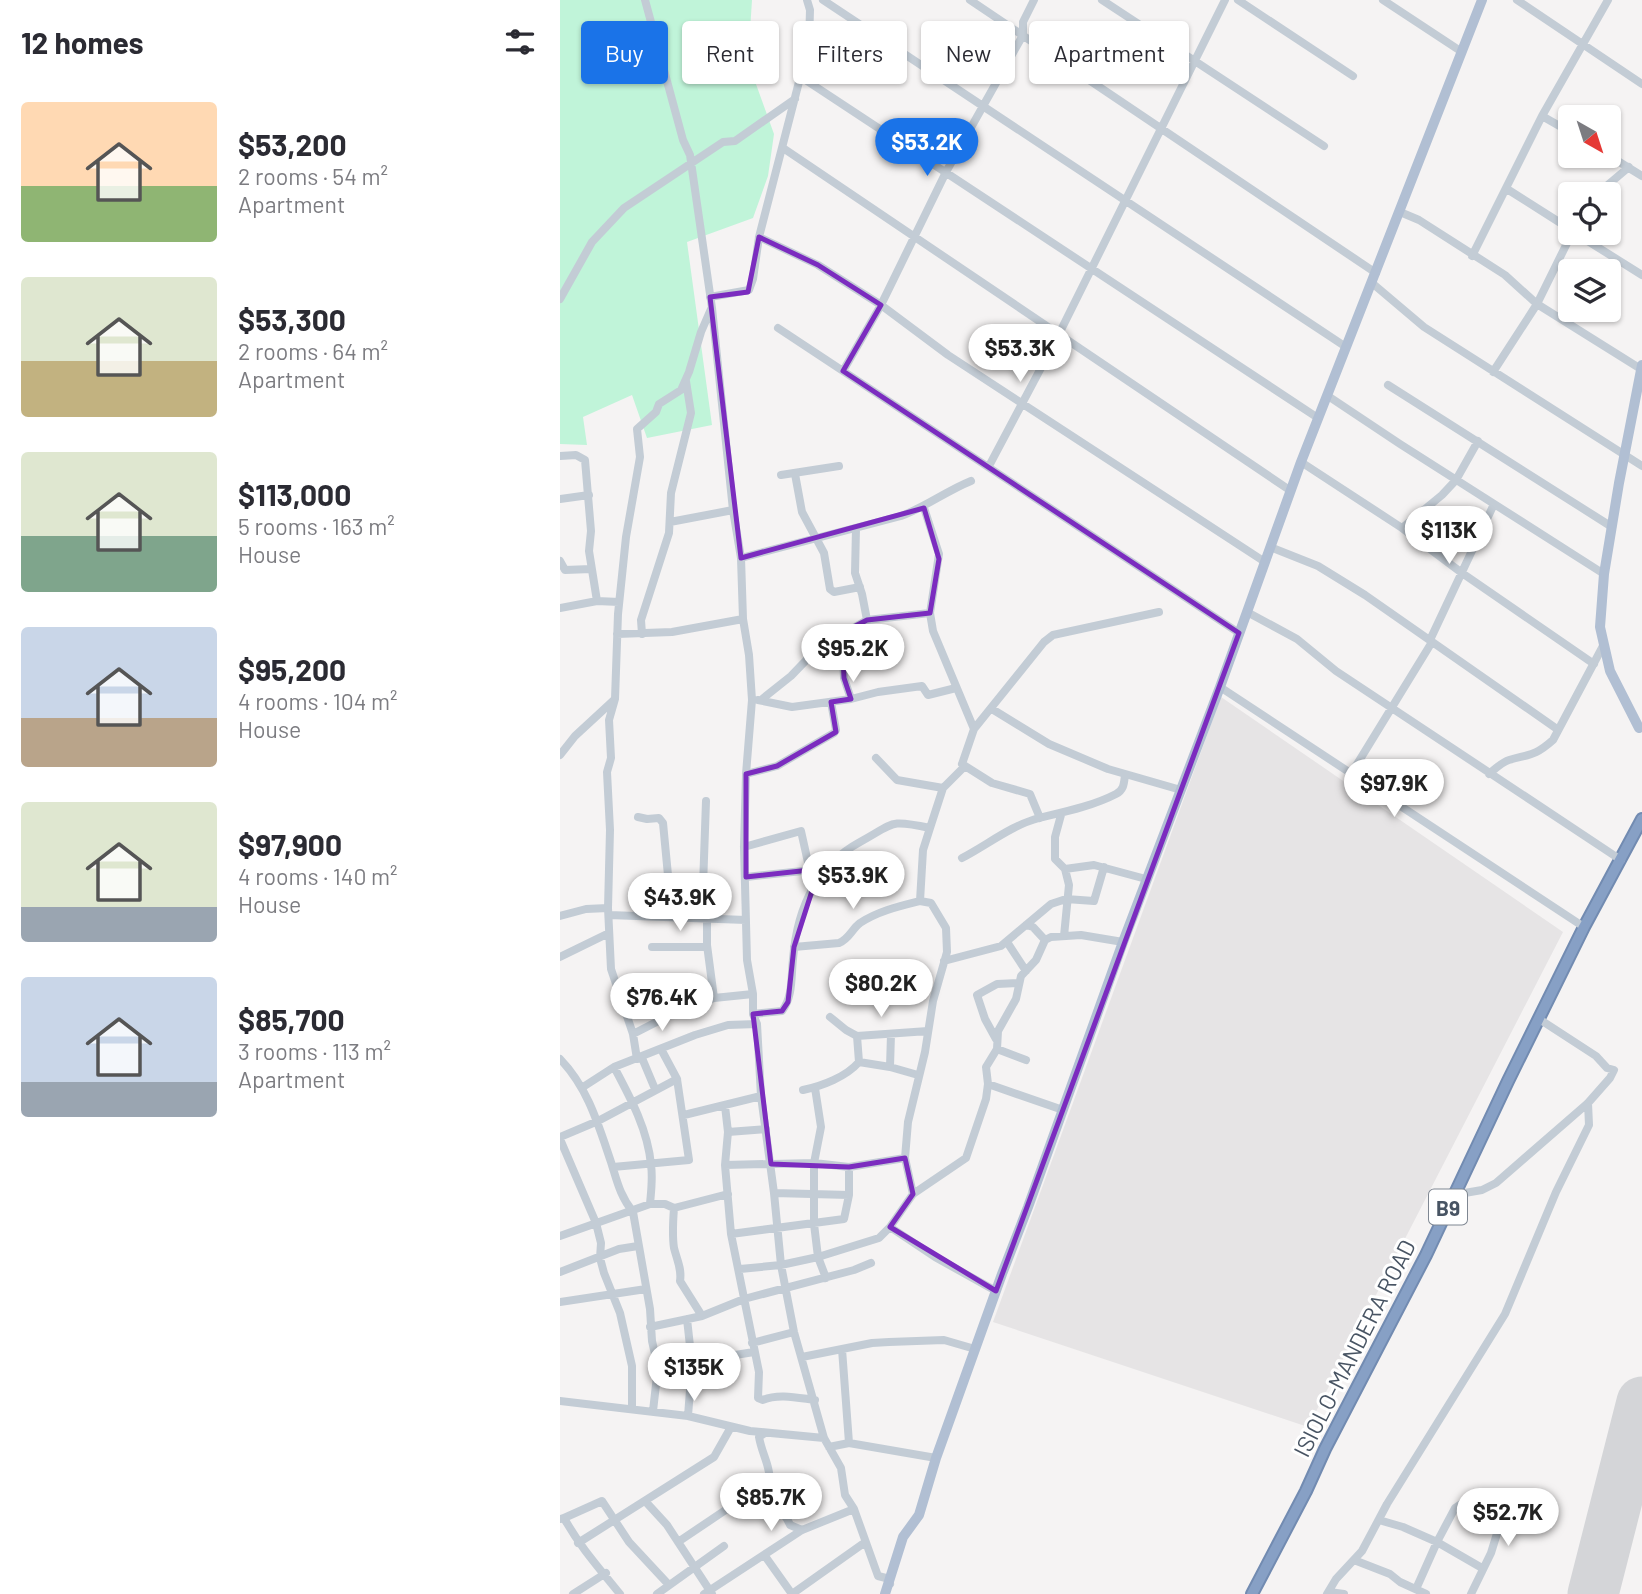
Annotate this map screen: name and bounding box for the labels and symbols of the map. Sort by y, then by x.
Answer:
north arrow [1558,105,1620,168]
pin: $53.2K [870,118,984,178]
pin: $53.3K [963,324,1077,384]
pin: $113K [1400,506,1498,566]
pin: $95.2K [796,624,910,684]
pin: $97.9K [1337,760,1451,819]
pin: $53.9K [796,852,910,911]
pin: $43.9K [623,874,737,933]
pin: $80.2K [824,960,938,1019]
pin: $76.4K [605,974,719,1033]
road number: B9 [1429,1190,1467,1224]
street label: ISIOLO-MANDERA ROAD [1287,1235,1421,1461]
pin: $135K [645,1344,743,1403]
pin: $85.7K [714,1474,828,1533]
pin: $52.7K [1451,1488,1565,1548]

